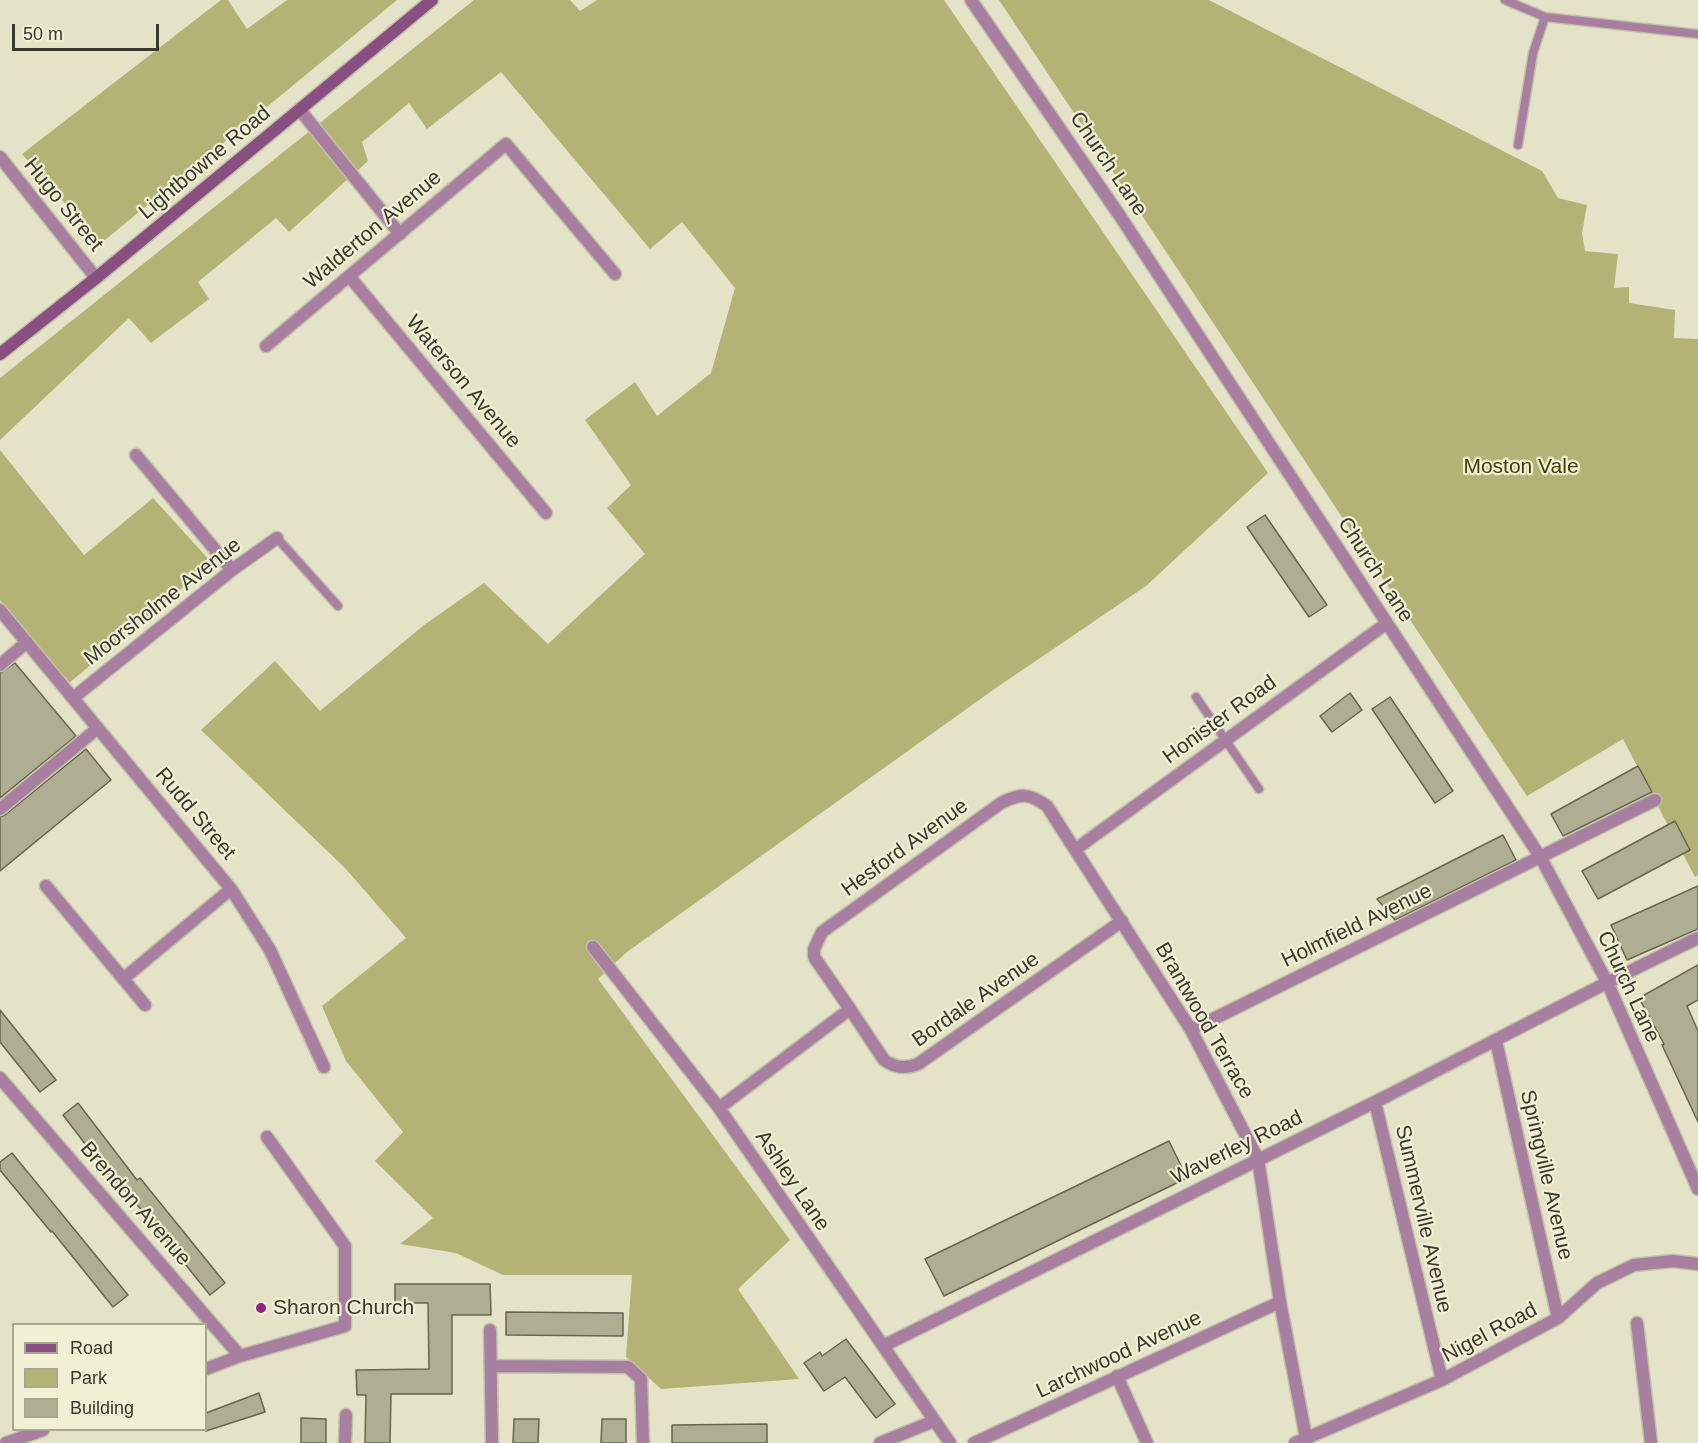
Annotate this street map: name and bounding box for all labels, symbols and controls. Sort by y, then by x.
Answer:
scale bar [15,12,162,50]
text: 50 m [23,24,63,44]
street label: Lightbowne Road [134,101,276,225]
street label: Church Lane [1064,107,1152,221]
street label: Hugo Street [18,154,108,256]
street label: Walderton Avenue [299,165,447,295]
street label: Waterson Avenue [400,310,526,454]
park label: Moston Vale [1463,454,1579,480]
street label: Church Lane [1332,513,1418,627]
street label: Moorsholme Avenue [80,533,246,671]
street label: Honister Road [1158,670,1282,770]
street label: Rudd Street [149,763,241,865]
street label: Hesford Avenue [837,794,973,902]
street label: Holmfield Avenue [1278,879,1436,973]
street label: Church Lane [1591,927,1665,1047]
street label: Brantwood Terrace [1149,938,1259,1104]
street label: Bordale Avenue [908,947,1044,1053]
street label: Springville Avenue [1514,1088,1578,1262]
street label: Waverley Road [1167,1105,1307,1191]
street label: Summerville Avenue [1389,1123,1457,1315]
street label: Ashley Lane [749,1126,835,1236]
street label: Brendon Avenue [74,1137,196,1271]
place label: Sharon Church [273,1295,414,1321]
street label: Nigel Road [1438,1297,1542,1369]
marker: Sharon Church [254,1301,268,1315]
street label: Larchwood Avenue [1032,1306,1206,1404]
legend [12,1323,207,1431]
text: Road [70,1338,113,1358]
text: Park [70,1368,107,1388]
text: Building [70,1398,134,1418]

